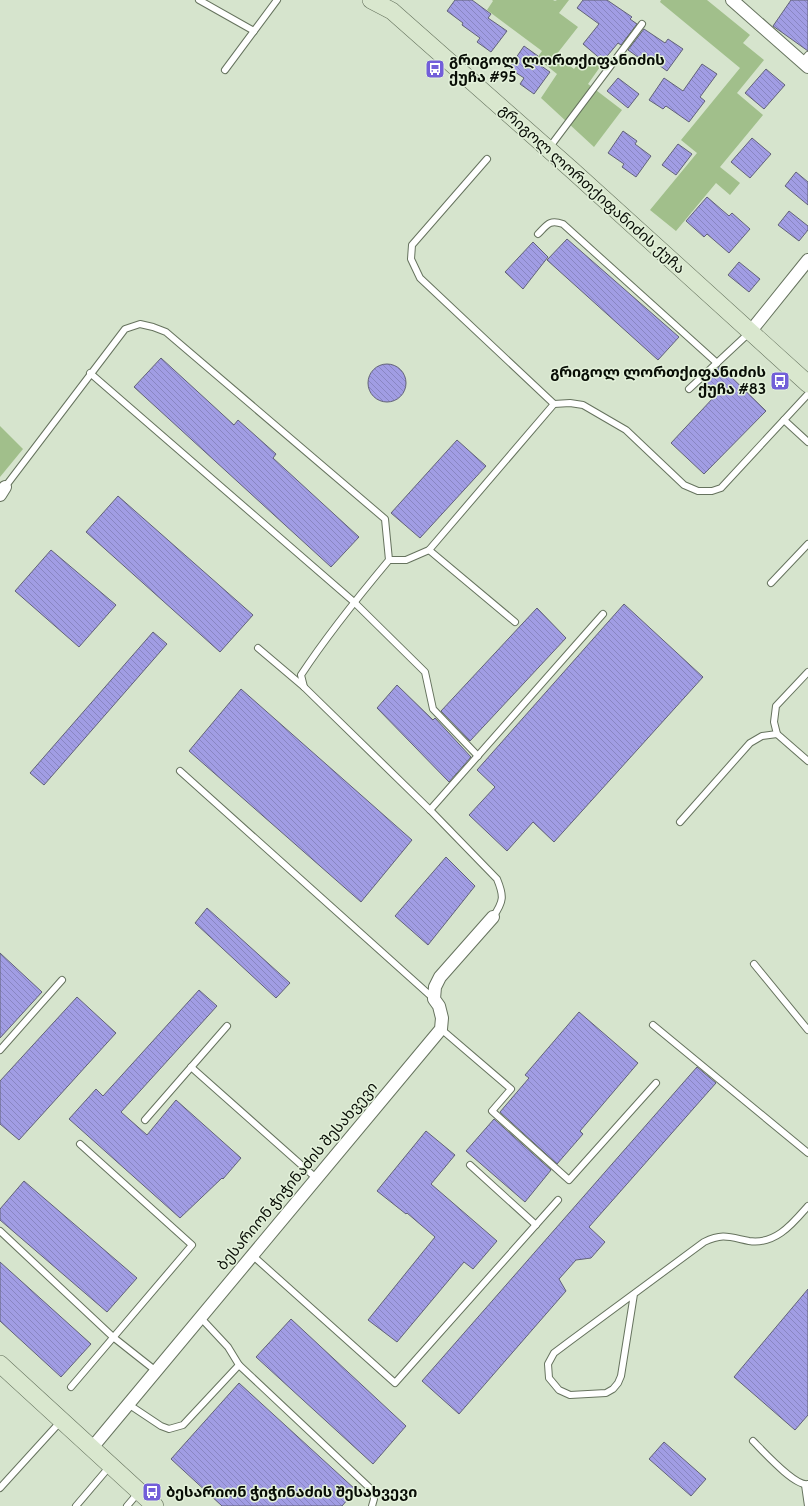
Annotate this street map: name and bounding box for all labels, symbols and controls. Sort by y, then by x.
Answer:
place label: გრიგოლ ლორთქიფანიძის ქუჩა #95 [449,51,665,86]
bus stop icon: გრიგოლ ლორთქიფანიძის ქუჩა #95 [424,58,446,80]
street label: გრიგოლ ლორთქიფანიძის ქუჩა [495,101,689,277]
place label: გრიგოლ ლორთქიფანიძის ქუჩა #83 [550,363,766,398]
bus stop icon: გრიგოლ ლორთქიფანიძის ქუჩა #83 [769,370,791,392]
street label: ბესარიონ ჭიჭინაძის შესახვევი [213,1078,381,1274]
bus stop icon: ბესარიონ ჭიჭინაძის შესახვევი [141,1481,163,1503]
place label: ბესარიონ ჭიჭინაძის შესახვევი [166,1483,417,1501]

